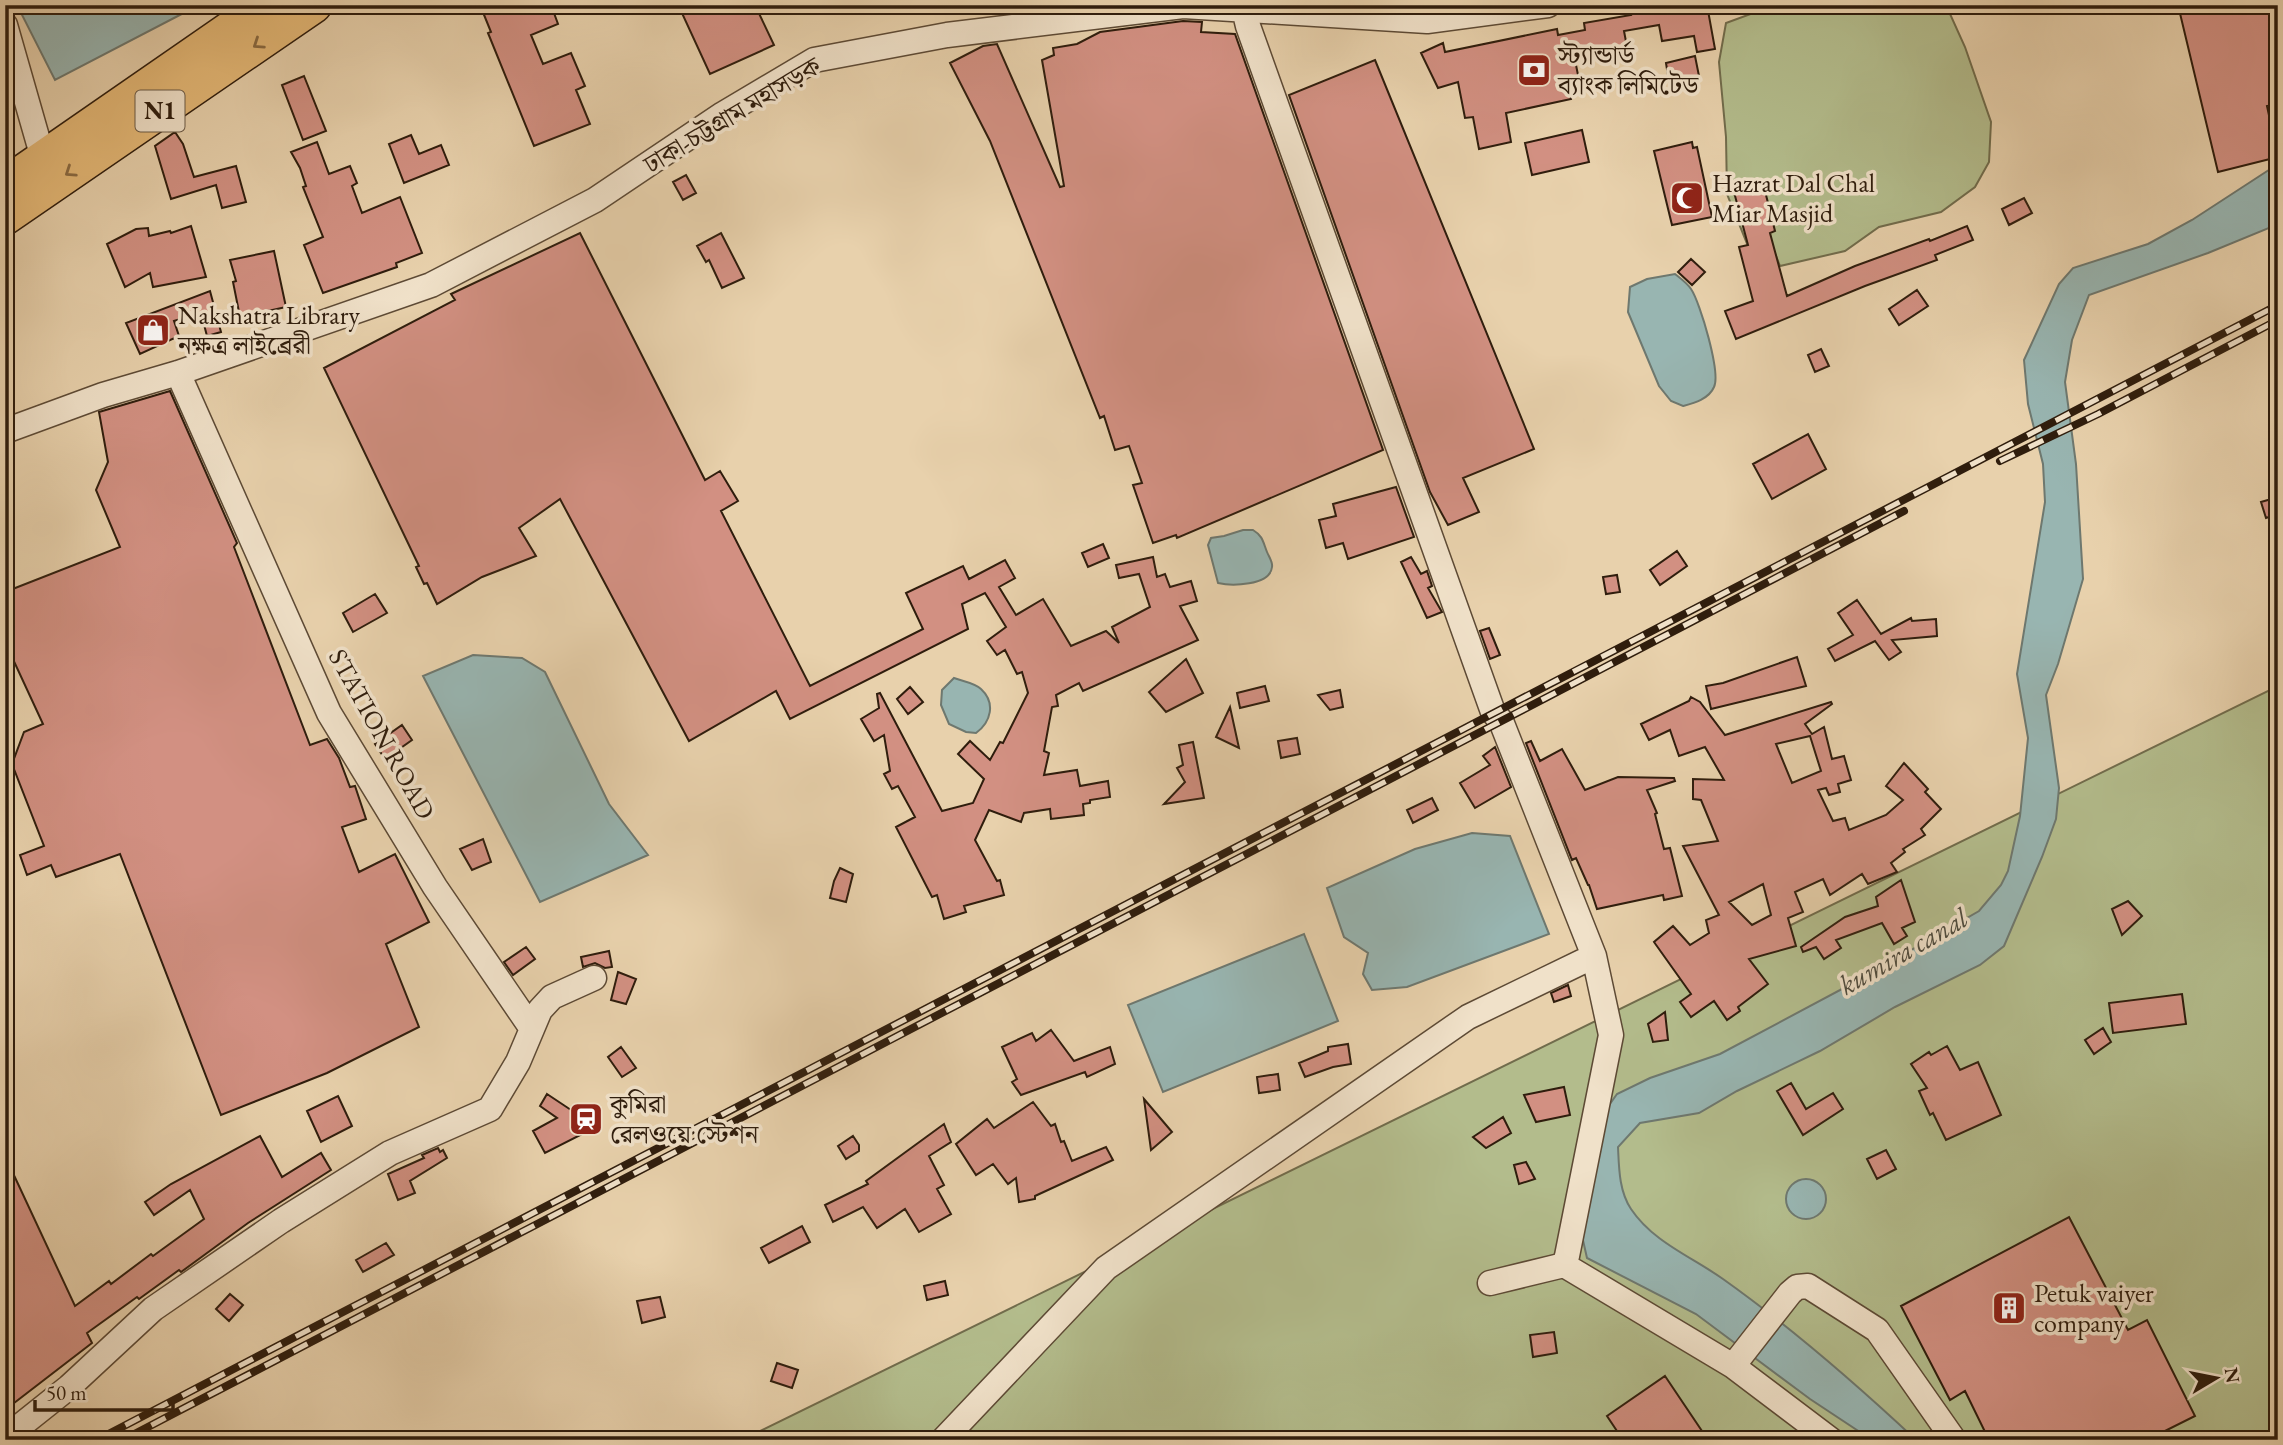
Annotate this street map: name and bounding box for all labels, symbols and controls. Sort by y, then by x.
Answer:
one-way arrow [253,36,266,48]
place label: স্ট্যান্ডার্ড ব্যাংক লিমিটেড [1557,38,1699,102]
street label: ঢাকা-চট্টগ্রাম মহাসড়ক [636,48,828,182]
bank icon: স্ট্যান্ডার্ড ব্যাংক লিমিটেড [1515,51,1553,89]
road number: N1 [136,90,184,132]
one-way arrow [65,164,78,176]
place label: Hazrat Dal Chal Miar Masjid [1712,166,1875,230]
mosque icon: Hazrat Dal Chal Miar Masjid [1668,179,1706,217]
place label: Nakshatra Library নক্ষত্র লাইব্রেরী [177,298,360,362]
shop icon: Nakshatra Library নক্ষত্র লাইব্রেরী [134,311,172,349]
street label: STATION ROAD [321,643,443,825]
water label: kumira canal [1832,899,1975,1002]
place label: কুমিরা রেলওয়ে স্টেশন [609,1087,760,1151]
station icon: কুমিরা রেলওয়ে স্টেশন [567,1100,605,1138]
place label: Petuk vaiyer company [2034,1276,2154,1340]
building icon: Petuk vaiyer company [1990,1289,2028,1327]
north arrow [2182,1344,2252,1414]
text: N [2219,1365,2246,1385]
scale bar [35,1368,173,1412]
text: 50 m [46,1379,87,1406]

